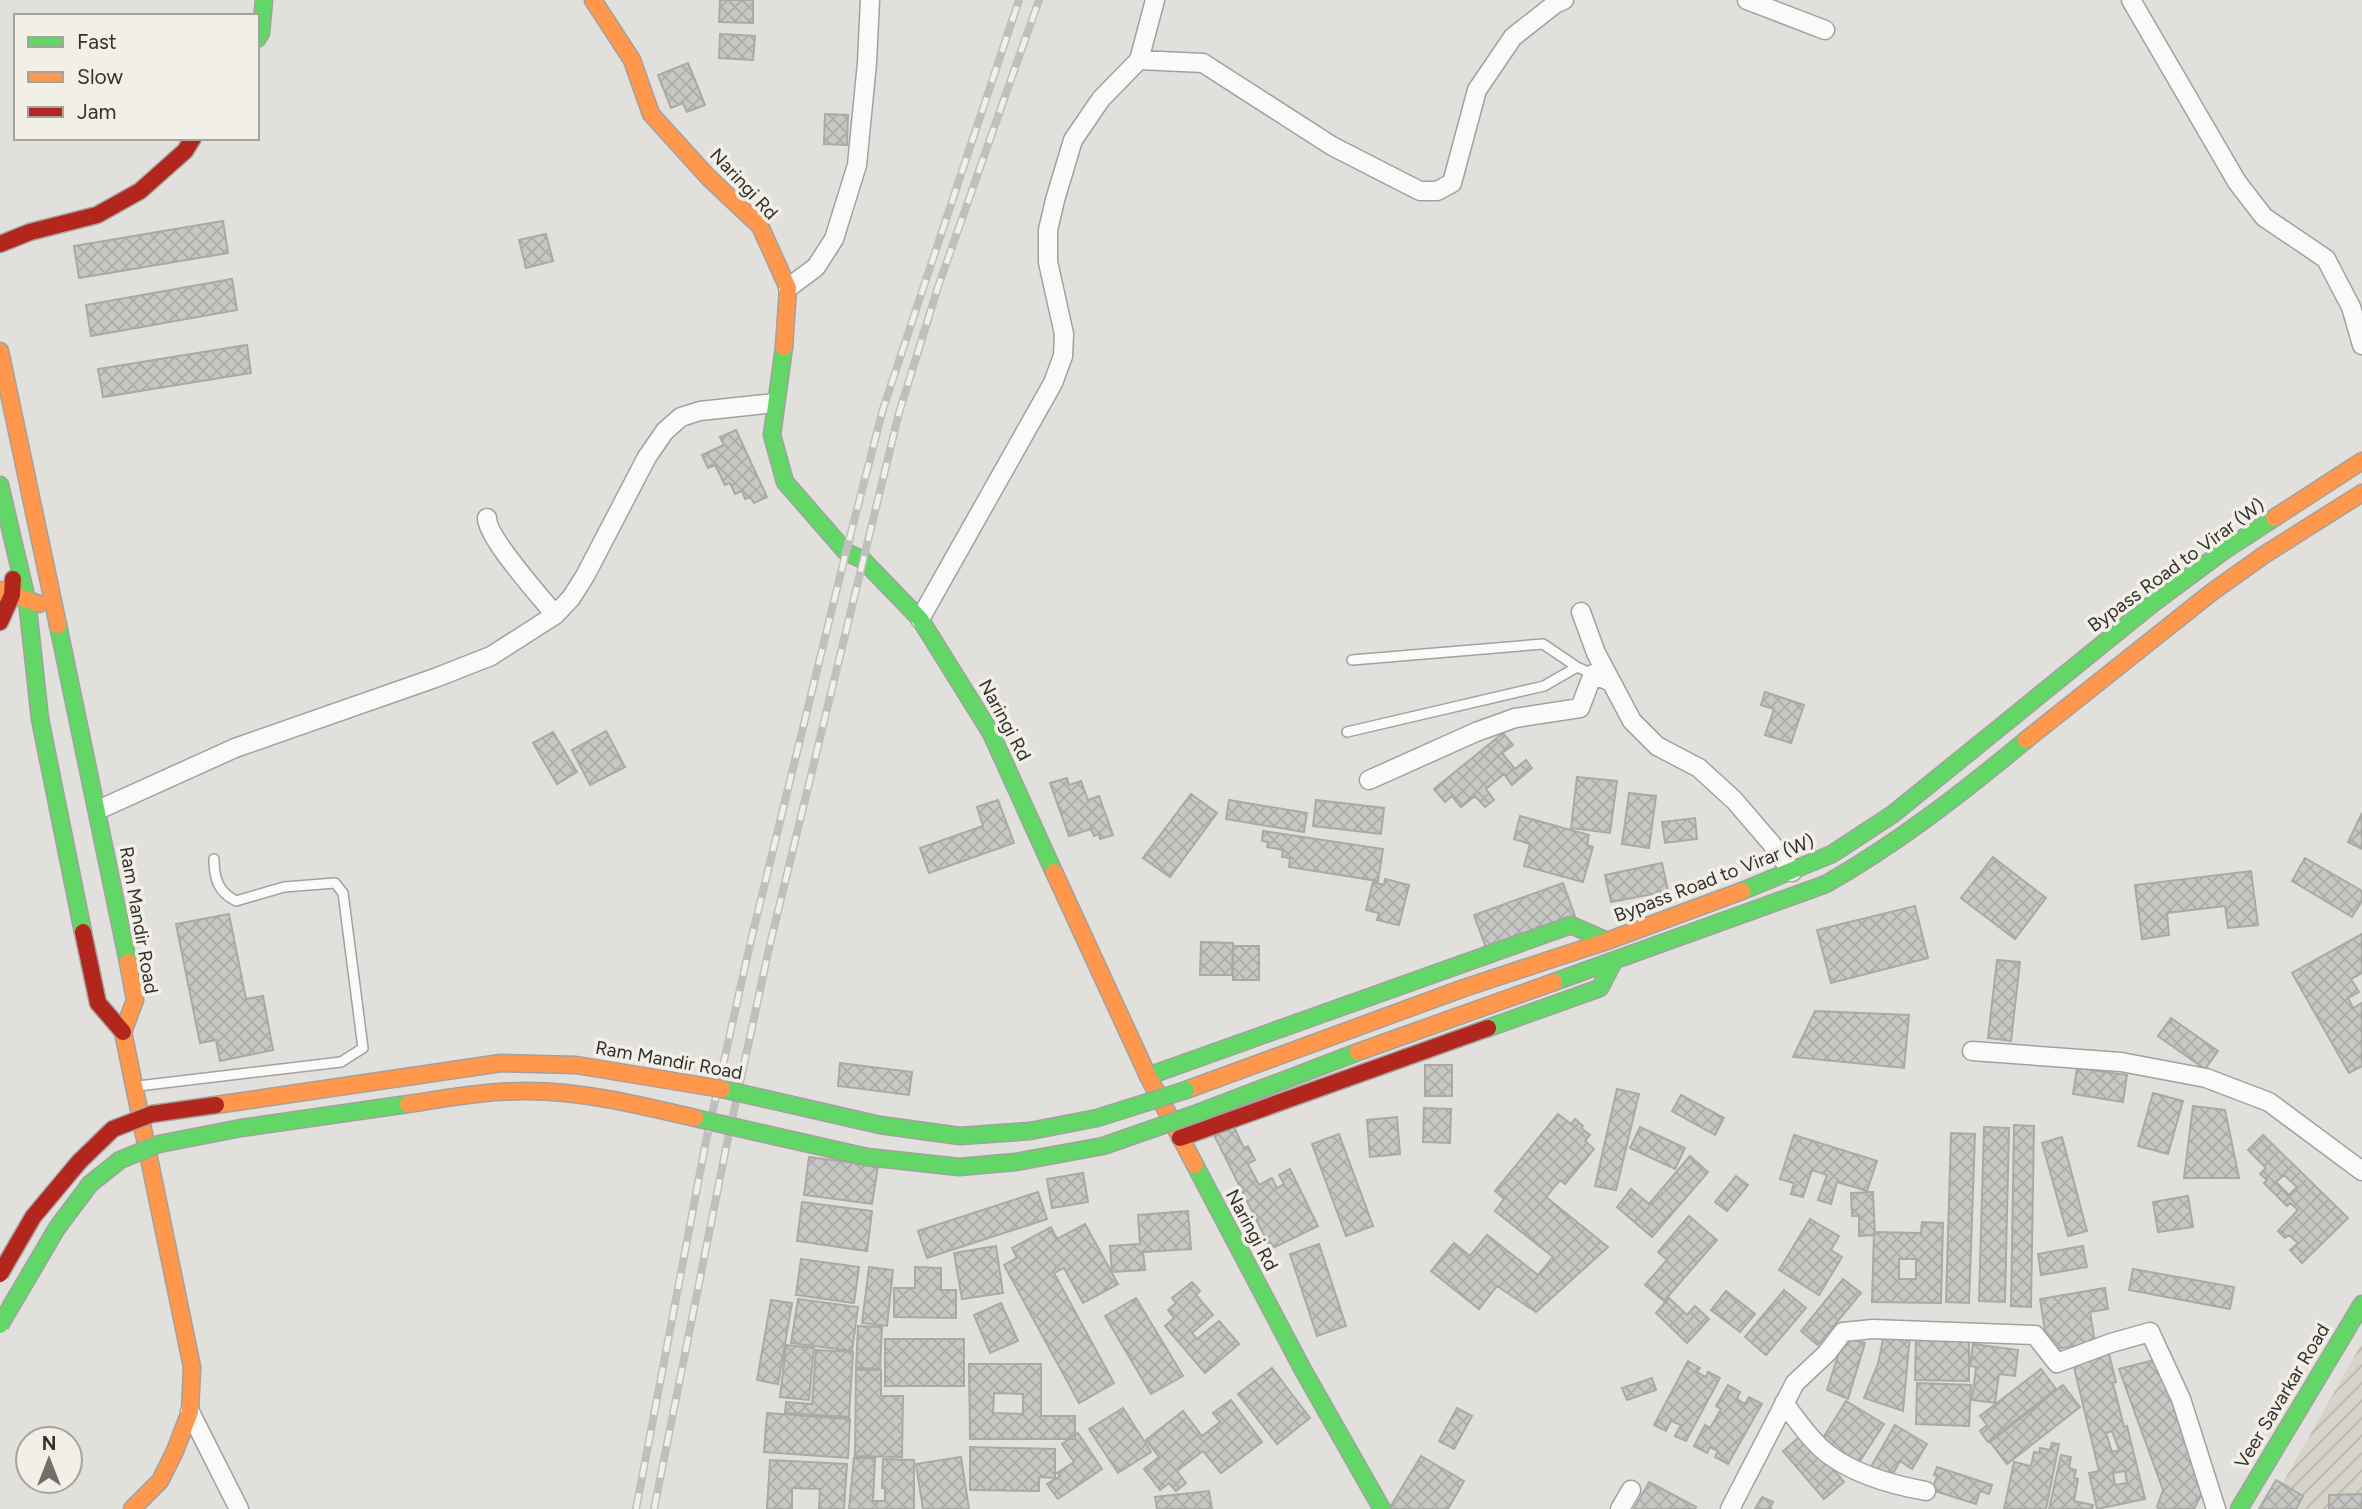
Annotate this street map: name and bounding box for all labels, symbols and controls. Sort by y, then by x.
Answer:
legend [14,14,259,140]
text: Fast [77,29,117,54]
text: Slow [77,64,123,89]
text: Jam [77,99,116,124]
street label: Naringi Rd [705,144,783,224]
street label: Bypass Road to Virar (W) [2083,493,2269,637]
street label: Naringi Rd [974,675,1036,765]
street label: Bypass Road to Virar (W) [1611,829,1817,927]
street label: Ram Mandir Road [115,845,163,995]
street label: Ram Mandir Road [594,1036,744,1084]
street label: Naringi Rd [1221,1185,1283,1275]
street label: Veer Savarkar Road [2230,1319,2334,1473]
north arrow [14,1425,84,1495]
text: N [42,1432,56,1455]

